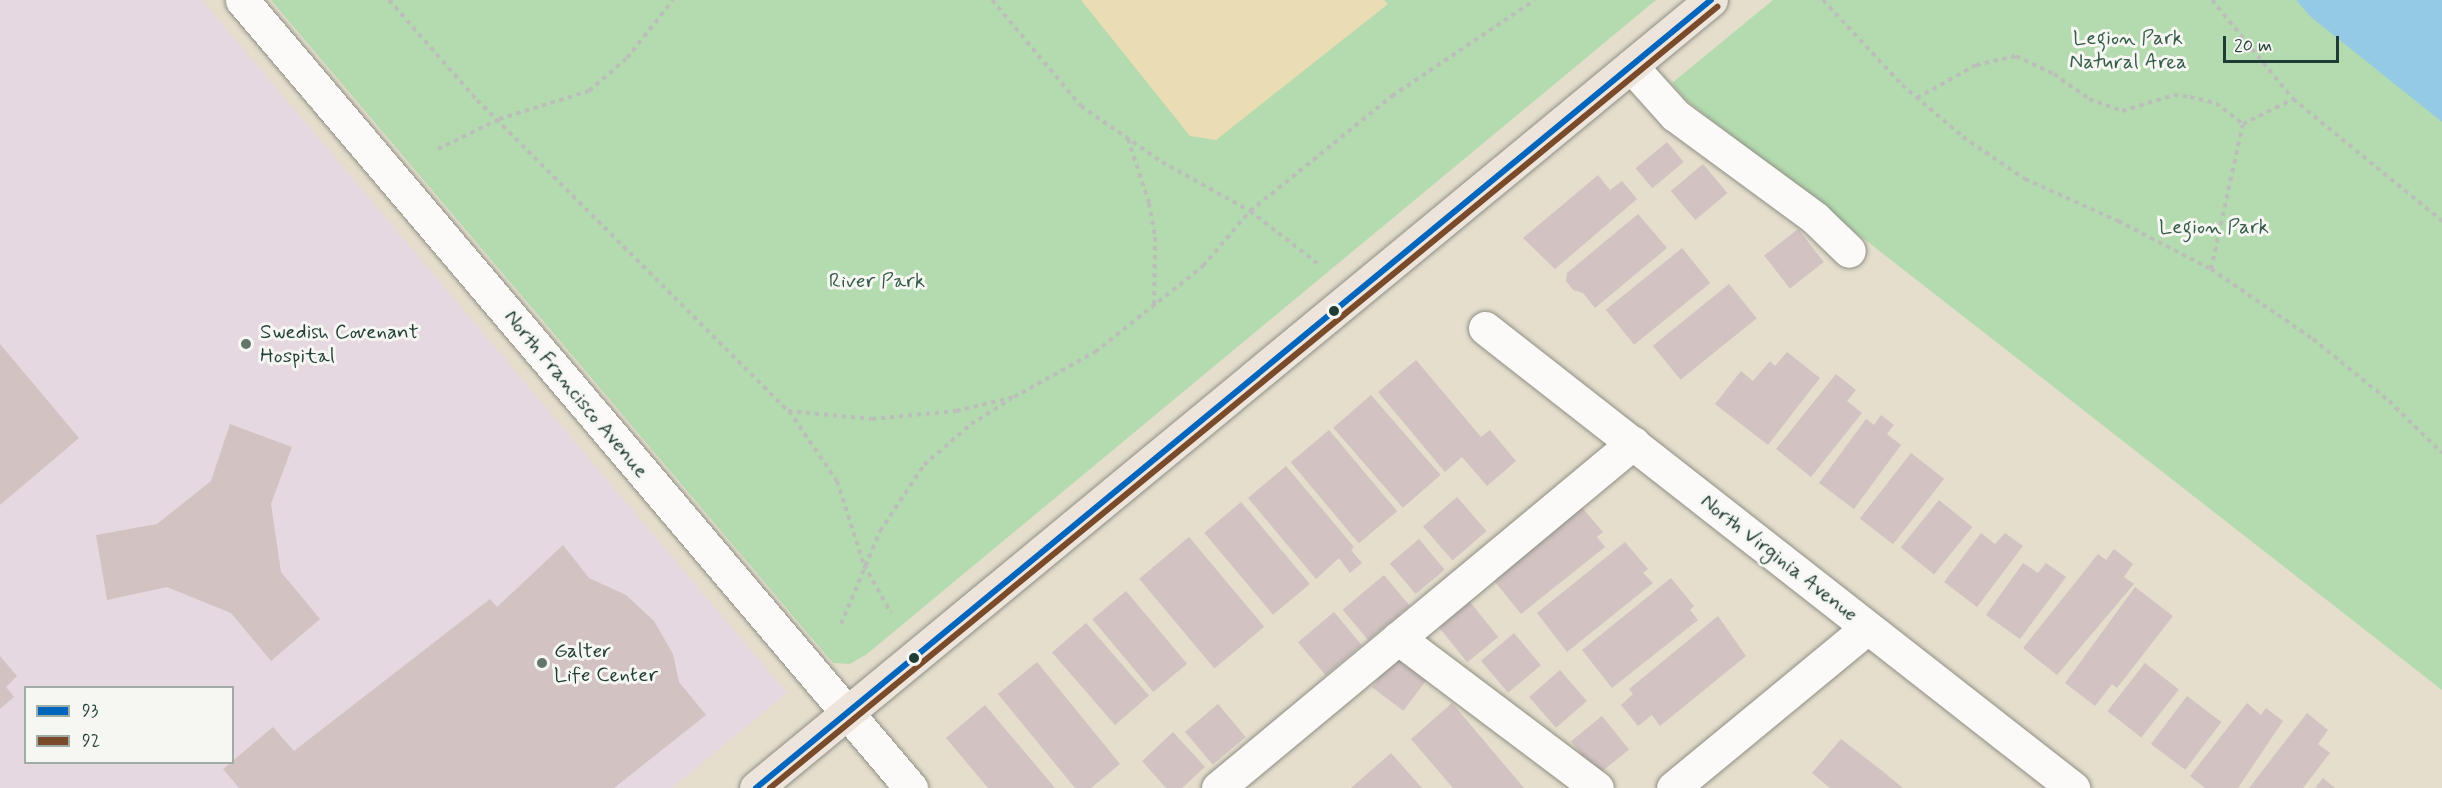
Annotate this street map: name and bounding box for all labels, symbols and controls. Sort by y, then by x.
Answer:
scale bar [2226,24,2342,62]
park label: Legion Park Natural Area [2068,25,2188,75]
text: 20 m [2234,34,2272,58]
park label: Legion Park [2159,214,2269,240]
park label: River Park [830,268,924,294]
street label: North Francisco Avenue [498,305,654,483]
unlabelled marker [1328,305,1340,317]
place label: Swedish Covenant Hospital [260,319,419,369]
marker: Swedish Covenant Hospital [237,335,255,353]
street label: North Virginia Avenue [1694,488,1864,628]
place label: Galter Life Center [554,638,661,688]
unlabelled marker [908,652,920,664]
marker: Galter Life Center [535,656,549,670]
legend [24,686,234,764]
text: 93 [82,699,98,723]
text: 92 [82,729,100,753]

